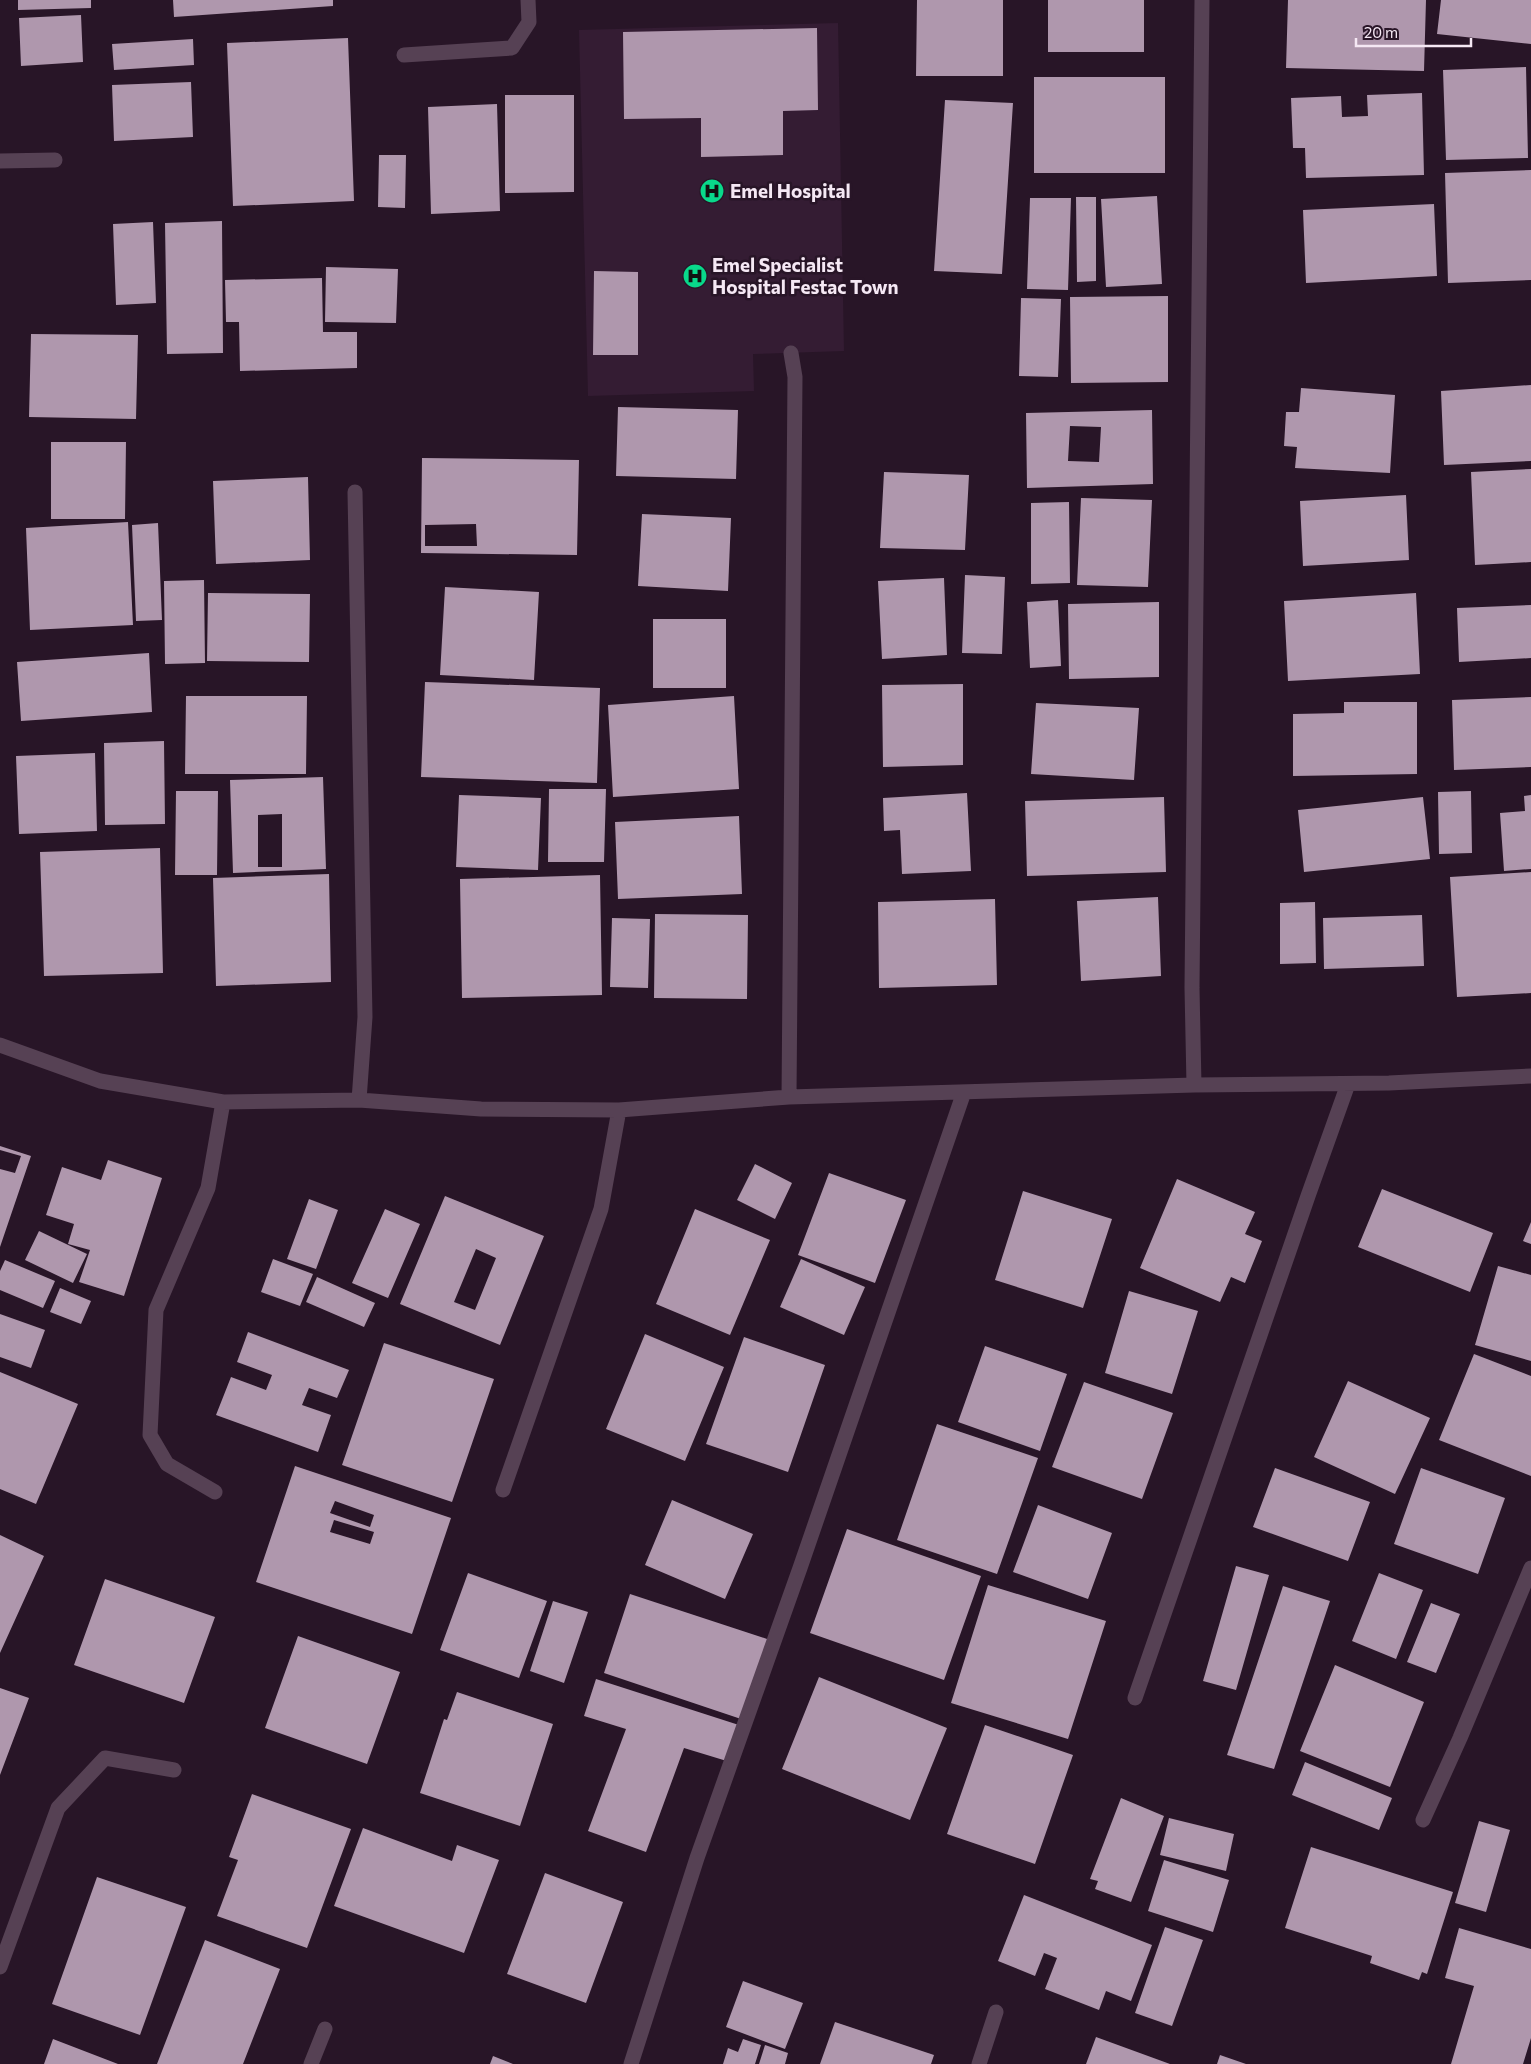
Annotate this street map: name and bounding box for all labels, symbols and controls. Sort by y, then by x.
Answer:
scale bar [1356,15,1471,47]
text: 20 m [1364,23,1398,41]
hospital icon: Emel Hospital [699,178,725,204]
place label: Emel Hospital [730,179,851,202]
place label: Emel Specialist Hospital Festac Town [712,253,899,298]
hospital icon: Emel Specialist Hospital Festac Town [682,263,708,289]

